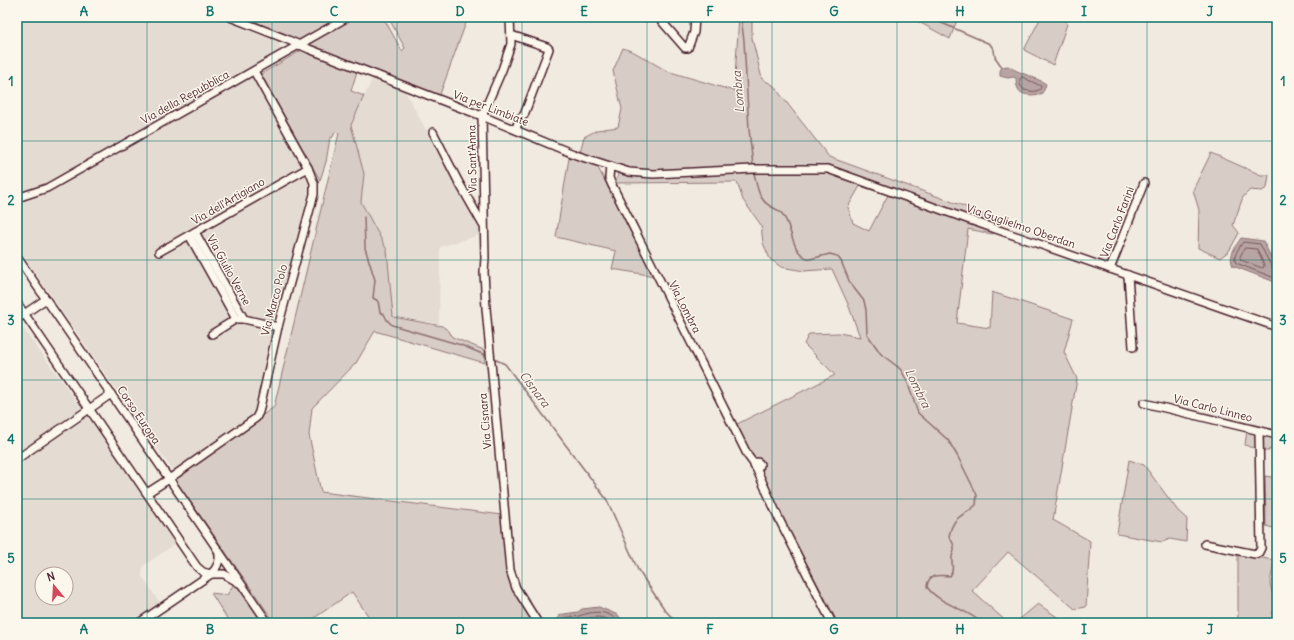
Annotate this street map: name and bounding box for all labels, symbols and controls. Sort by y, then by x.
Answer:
text: A [80,3,89,20]
text: B [206,3,215,20]
text: C [330,3,339,20]
text: D [455,3,465,20]
text: E [580,3,588,20]
text: F [706,3,714,20]
text: G [829,3,839,20]
text: H [955,3,965,20]
text: I [1081,3,1087,20]
text: J [1207,3,1214,20]
street label: Via della Repubblica [138,67,232,127]
water label: Lombra [729,69,747,114]
text: 1 [8,73,14,90]
text: 1 [1280,73,1286,90]
street label: Via per Limbiate [451,87,531,129]
street label: Via Sant'Anna [464,125,480,193]
street label: Via dell'Artigiano [189,174,267,228]
street label: Via Carlo Farini [1097,184,1137,260]
text: 2 [7,192,15,209]
text: 2 [1279,192,1287,209]
street label: Via Guglielmo Oberdan [965,201,1077,251]
street label: Via Giulio Verne [204,233,254,308]
street label: Via Marco Polo [258,263,290,337]
street label: Via Lombra [666,279,704,335]
text: 3 [7,312,15,329]
text: 3 [1279,312,1287,329]
water label: Lombra [902,366,934,411]
water label: Cisnara [517,368,554,411]
street label: Corso Europa [114,383,164,447]
street label: Via Carlo Linneo [1172,391,1254,425]
street label: Via Cisnara [476,392,494,450]
text: 4 [7,431,15,448]
text: 4 [1279,431,1287,448]
text: 5 [7,550,15,567]
text: 5 [1279,550,1287,567]
north arrow [34,566,74,606]
text: N [45,569,57,584]
text: A [80,621,89,638]
text: B [206,621,215,638]
text: C [330,621,339,638]
text: D [455,621,465,638]
text: E [580,621,588,638]
text: F [706,621,714,638]
text: G [829,621,839,638]
text: H [955,621,965,638]
text: I [1081,621,1087,638]
text: J [1207,621,1214,638]

